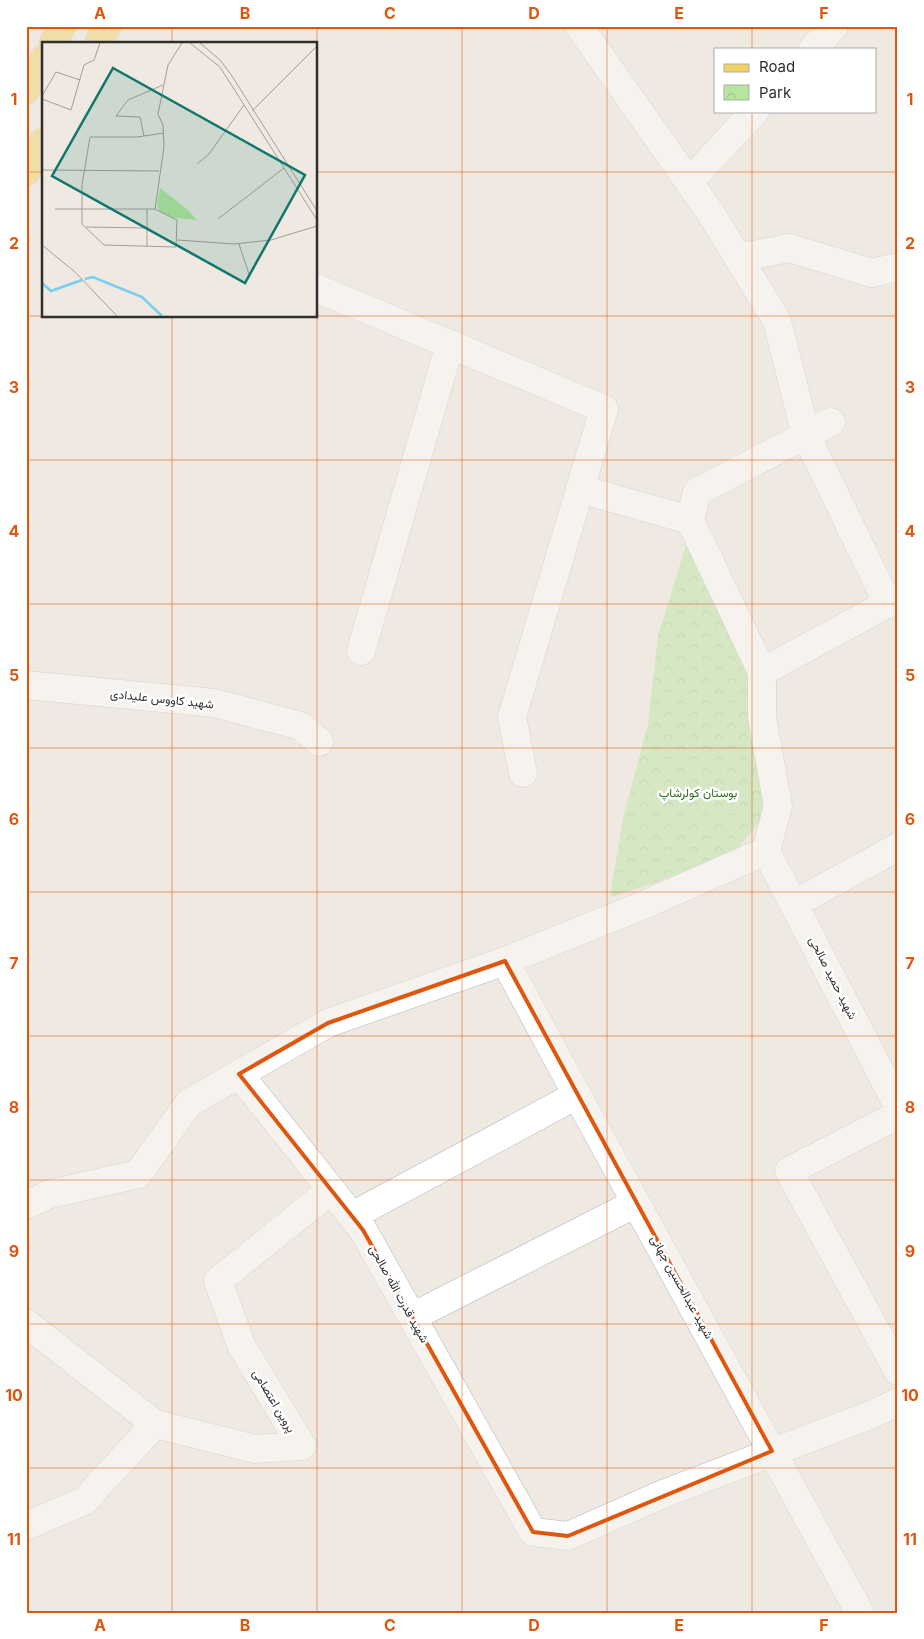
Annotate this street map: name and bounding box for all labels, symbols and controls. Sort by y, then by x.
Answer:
text: A [94,3,106,23]
text: B [240,3,250,23]
text: C [384,3,396,23]
text: D [528,3,540,23]
text: E [674,3,684,23]
text: F [819,3,829,23]
inset map [42,42,318,318]
legend [714,48,876,112]
text: Road [759,57,795,76]
text: Park [759,83,792,102]
text: 1 [11,89,17,109]
text: 1 [907,89,913,109]
text: 2 [9,233,19,253]
text: 2 [905,233,915,253]
text: 3 [9,377,19,397]
text: 3 [905,377,915,397]
text: 4 [9,521,20,541]
text: 4 [905,521,916,541]
text: 5 [9,665,19,685]
text: 5 [905,665,915,685]
street label: شهید کاووس علیدادی [109,686,215,712]
park label: بوستان کولرشاپ [659,785,737,801]
text: 6 [9,809,19,829]
text: 6 [905,809,915,829]
street label: شهید حمید صالحی [805,934,861,1022]
text: 7 [9,953,19,973]
text: 7 [905,953,915,973]
text: 8 [9,1097,19,1117]
text: 8 [905,1097,915,1117]
street label: شهید عبدالحسین جهانی [647,1232,717,1342]
text: 9 [9,1241,19,1261]
text: 9 [905,1241,915,1261]
street label: شهید قدرت الله صالحی [365,1242,433,1346]
street label: پروین اعتصامی [249,1366,299,1436]
text: 10 [5,1385,23,1405]
text: 10 [901,1385,919,1405]
text: 11 [7,1529,21,1549]
text: 11 [903,1529,917,1549]
text: A [94,1615,106,1635]
text: B [240,1615,250,1635]
text: C [384,1615,396,1635]
text: D [528,1615,540,1635]
text: E [674,1615,684,1635]
text: F [819,1615,829,1635]

